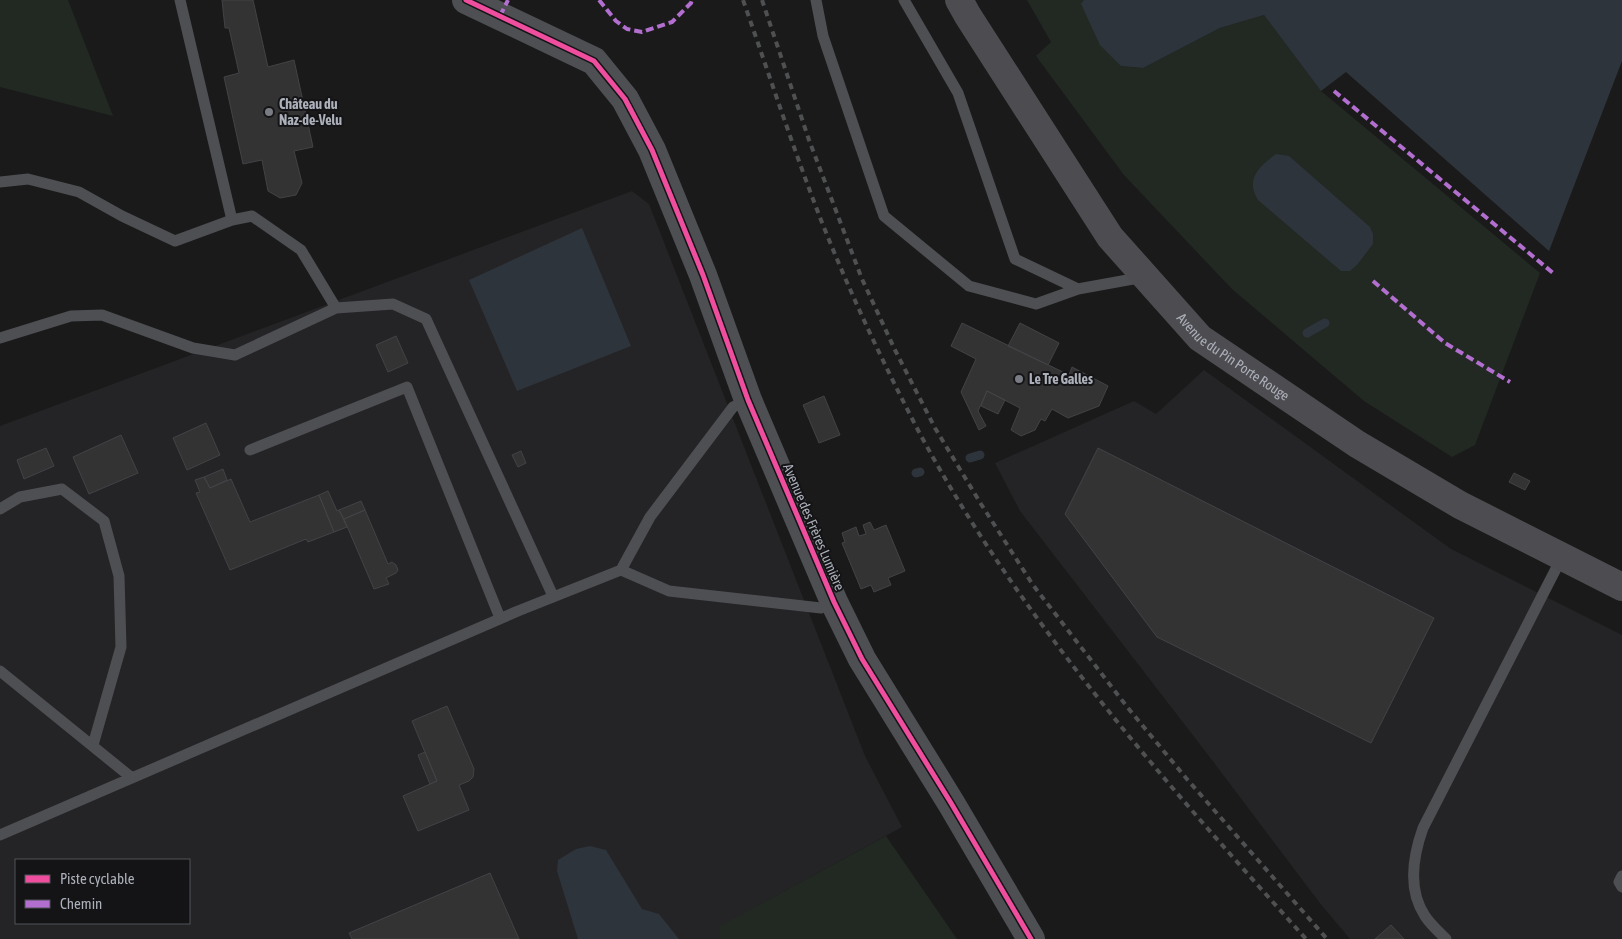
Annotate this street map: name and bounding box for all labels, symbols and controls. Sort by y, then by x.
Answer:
place label: Château du Naz-de-Velu [279,96,342,128]
marker: Château du Naz-de-Velu [263,106,275,118]
street label: Avenue du Pin Porte Rouge [1174,310,1292,404]
place label: Le Tre Galles [1029,371,1093,387]
marker: Le Tre Galles [1013,373,1025,385]
street label: Avenue des Frères Lumière [780,461,848,593]
legend [15,859,190,924]
text: Piste cyclable [60,870,135,887]
text: Chemin [60,895,102,912]

